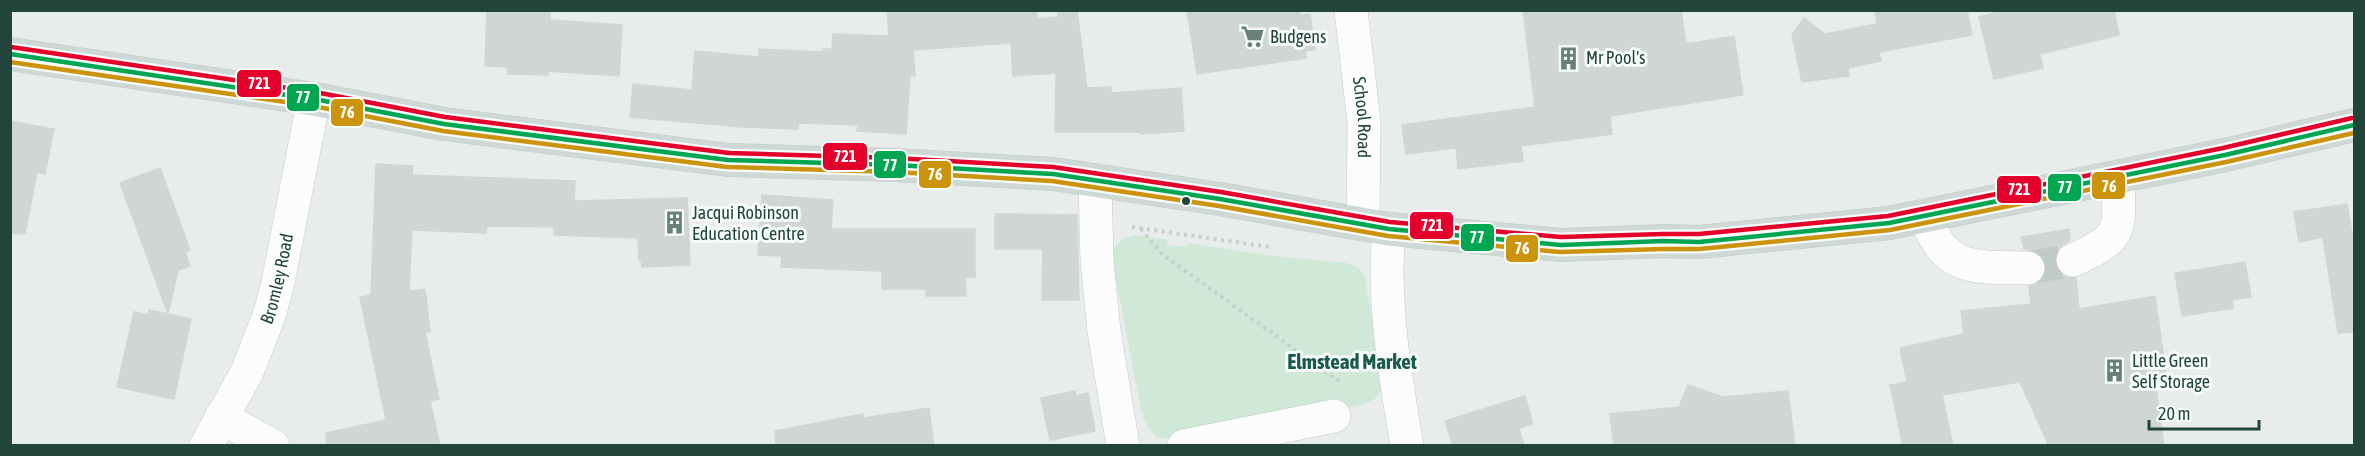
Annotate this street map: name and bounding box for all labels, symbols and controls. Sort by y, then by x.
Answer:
supermarket icon: Budgens [1239,24,1265,50]
place label: Budgens [1270,26,1326,47]
building icon: Mr Pool's [1555,45,1581,71]
place label: Mr Pool's [1586,47,1645,68]
line badge: 721 [236,69,282,98]
text: 721 [248,74,271,92]
street label: School Road [1349,76,1375,158]
line badge: 77 [286,83,320,112]
text: 77 [295,88,311,106]
line badge: 76 [330,98,364,127]
text: 76 [339,103,355,121]
line badge: 721 [822,142,868,171]
text: 721 [834,147,857,165]
line badge: 77 [873,150,907,179]
text: 77 [882,156,898,174]
line badge: 76 [918,160,952,189]
text: 76 [927,165,943,183]
line badge: 76 [2091,171,2126,200]
line badge: 77 [2047,173,2082,202]
line badge: 721 [1996,175,2042,204]
text: 76 [2101,177,2117,195]
text: 77 [2057,178,2073,196]
text: 721 [2008,180,2031,198]
unlabelled marker [1180,195,1192,207]
place label: Jacqui Robinson Education Centre [692,202,805,244]
building icon: Jacqui Robinson Education Centre [661,210,687,236]
line badge: 721 [1409,211,1454,240]
text: 721 [1421,216,1444,234]
line badge: 77 [1460,223,1495,252]
text: 77 [1469,228,1485,246]
street label: Bromley Road [256,232,297,327]
line badge: 76 [1505,234,1539,263]
text: 76 [1514,239,1530,257]
district label: Elmstead Market [1287,349,1417,373]
place label: Little Green Self Storage [2132,350,2210,392]
building icon: Little Green Self Storage [2101,358,2127,384]
scale bar [2149,393,2258,431]
text: 20 m [2158,403,2190,424]

